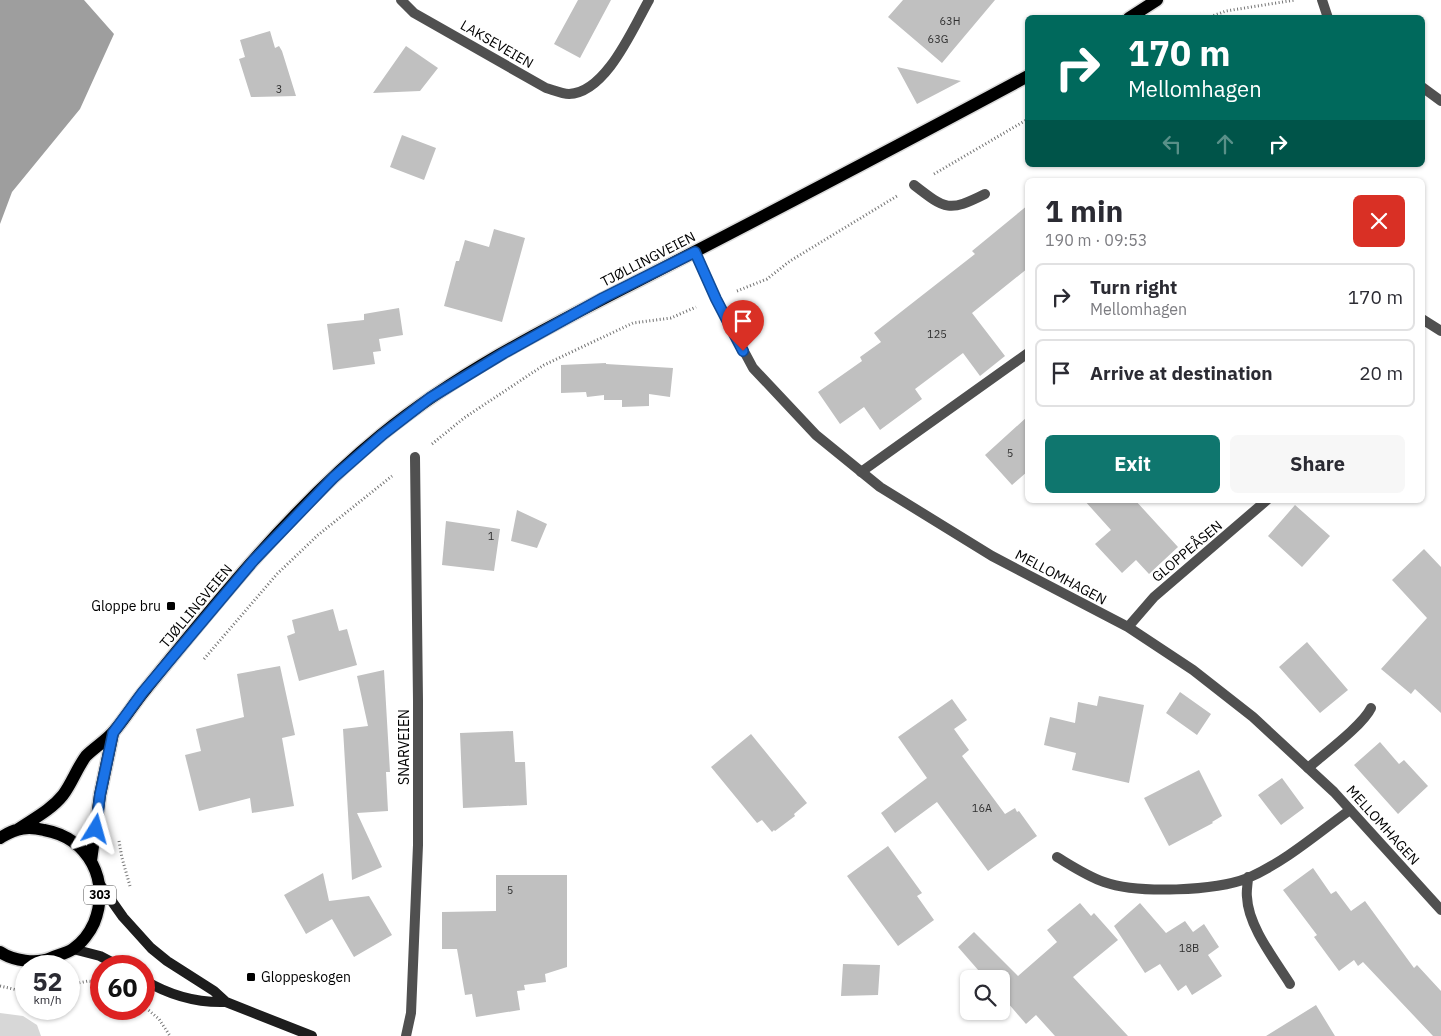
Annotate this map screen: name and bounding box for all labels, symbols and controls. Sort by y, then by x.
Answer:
house number: 63H [940,14,960,28]
street label: LAKSEVEIEN [457,16,537,72]
text: 170 m [1128,30,1231,76]
house number: 63G [928,32,948,46]
icon: right [1045,35,1110,100]
text: Mellomhagen [1128,74,1262,103]
house number: 3 [276,82,282,96]
icon: left [1158,130,1186,158]
icon: ahead [1211,130,1239,158]
icon: right [1264,130,1292,158]
text: 1 min [1045,191,1123,230]
button: close [1353,195,1405,247]
street label: TJØLLINGVEIEN [598,227,698,291]
text: 190 m · 09:53 [1045,230,1147,250]
text: Turn right [1090,275,1177,299]
icon: right [1047,283,1075,311]
text: 170 m [1348,285,1403,309]
text: Mellomhagen [1090,299,1187,319]
pin [722,300,764,351]
icon: arrive [729,307,757,335]
house number: 125 [927,327,947,341]
icon: arrive [1047,359,1075,387]
text: Arrive at destination [1090,361,1273,385]
text: 20 m [1359,361,1403,385]
button: Exit [1045,435,1220,493]
button: Share [1230,435,1405,493]
house number: 5 [1007,446,1013,460]
street label: GLOPPEÅSEN [1147,516,1226,586]
house number: 1 [488,529,495,543]
street label: MELLOMHAGEN [1012,545,1110,609]
street label: TJØLLINGVEIEN [156,560,236,652]
place label: Gloppe bru [91,597,161,615]
marker: Gloppe bru [165,600,177,612]
street label: SNARVEIEN [395,709,413,785]
street label: MELLOMHAGEN [1343,781,1423,869]
house number: 16A [972,801,992,815]
position arrow [69,802,121,854]
house number: 5 [507,883,513,897]
road number: 303 [84,886,116,904]
house number: 18B [1179,941,1199,955]
speed limit sign: 60 [90,955,155,1020]
text: 52 [32,965,63,998]
place label: Gloppeskogen [261,968,351,986]
map controls [960,970,1010,1020]
button: search [960,970,1010,1020]
marker: Gloppeskogen [245,971,257,983]
text: km/h [33,992,62,1007]

